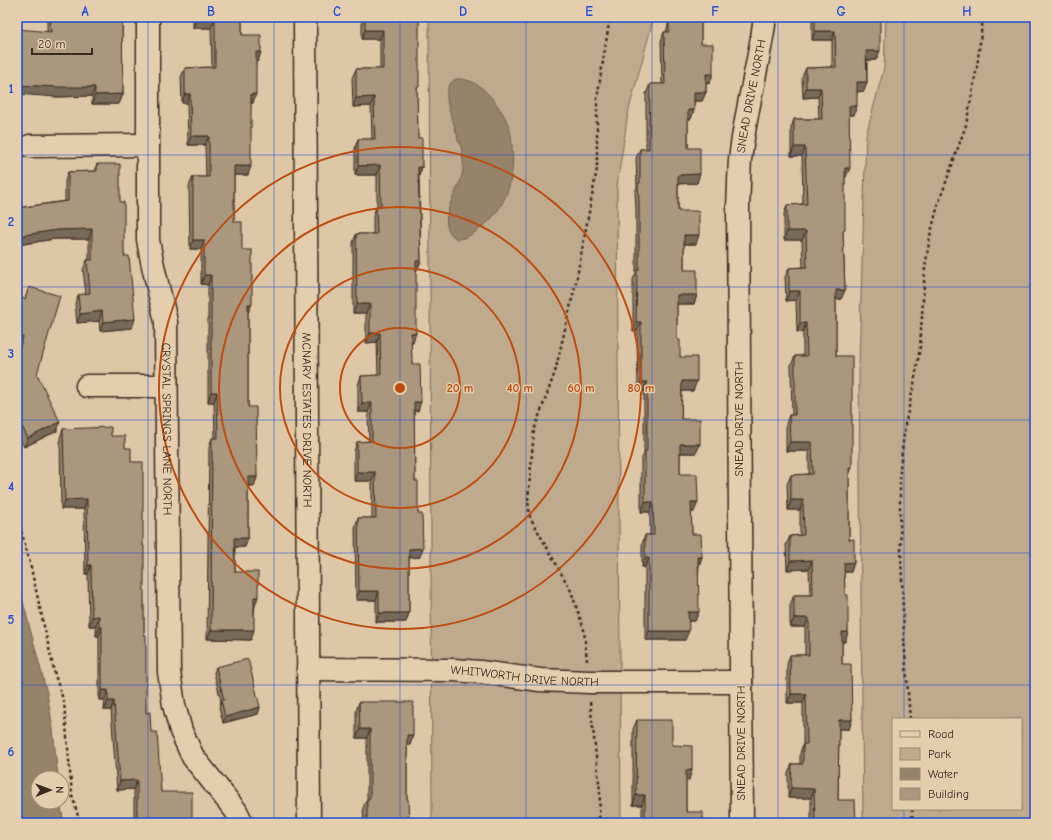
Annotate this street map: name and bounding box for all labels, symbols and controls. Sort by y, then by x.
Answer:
text: A [81,4,89,19]
text: B [207,4,215,19]
text: C [333,4,341,19]
text: D [459,4,467,19]
text: E [585,4,593,19]
text: F [711,4,719,19]
text: G [836,4,846,19]
text: H [962,4,972,19]
scale bar [32,30,92,56]
text: 20 m [38,37,66,51]
street label: SNEAD DRIVE NORTH [734,38,769,154]
text: 1 [8,81,14,96]
text: 2 [8,214,14,229]
street label: MCNARY ESTATES DRIVE NORTH [300,333,314,507]
street label: CRYSTAL SPRINGS LANE NORTH [159,343,175,516]
text: 3 [8,346,14,361]
street label: SNEAD DRIVE NORTH [732,361,746,477]
centre of rings [393,381,407,395]
text: 20 m [447,381,473,395]
text: 40 m [507,381,533,395]
text: 60 m [568,381,594,395]
text: 80 m [628,381,654,395]
text: 4 [8,479,14,494]
text: 5 [8,612,15,627]
street label: WHITWORTH DRIVE NORTH [450,663,599,689]
street label: SNEAD DRIVE NORTH [734,685,748,801]
legend [892,718,1022,810]
text: Road [928,727,954,741]
text: 6 [8,744,15,759]
text: Park [928,747,951,761]
text: Water [928,767,958,781]
north arrow [30,770,70,810]
text: N [53,786,66,794]
text: Building [928,787,969,801]

